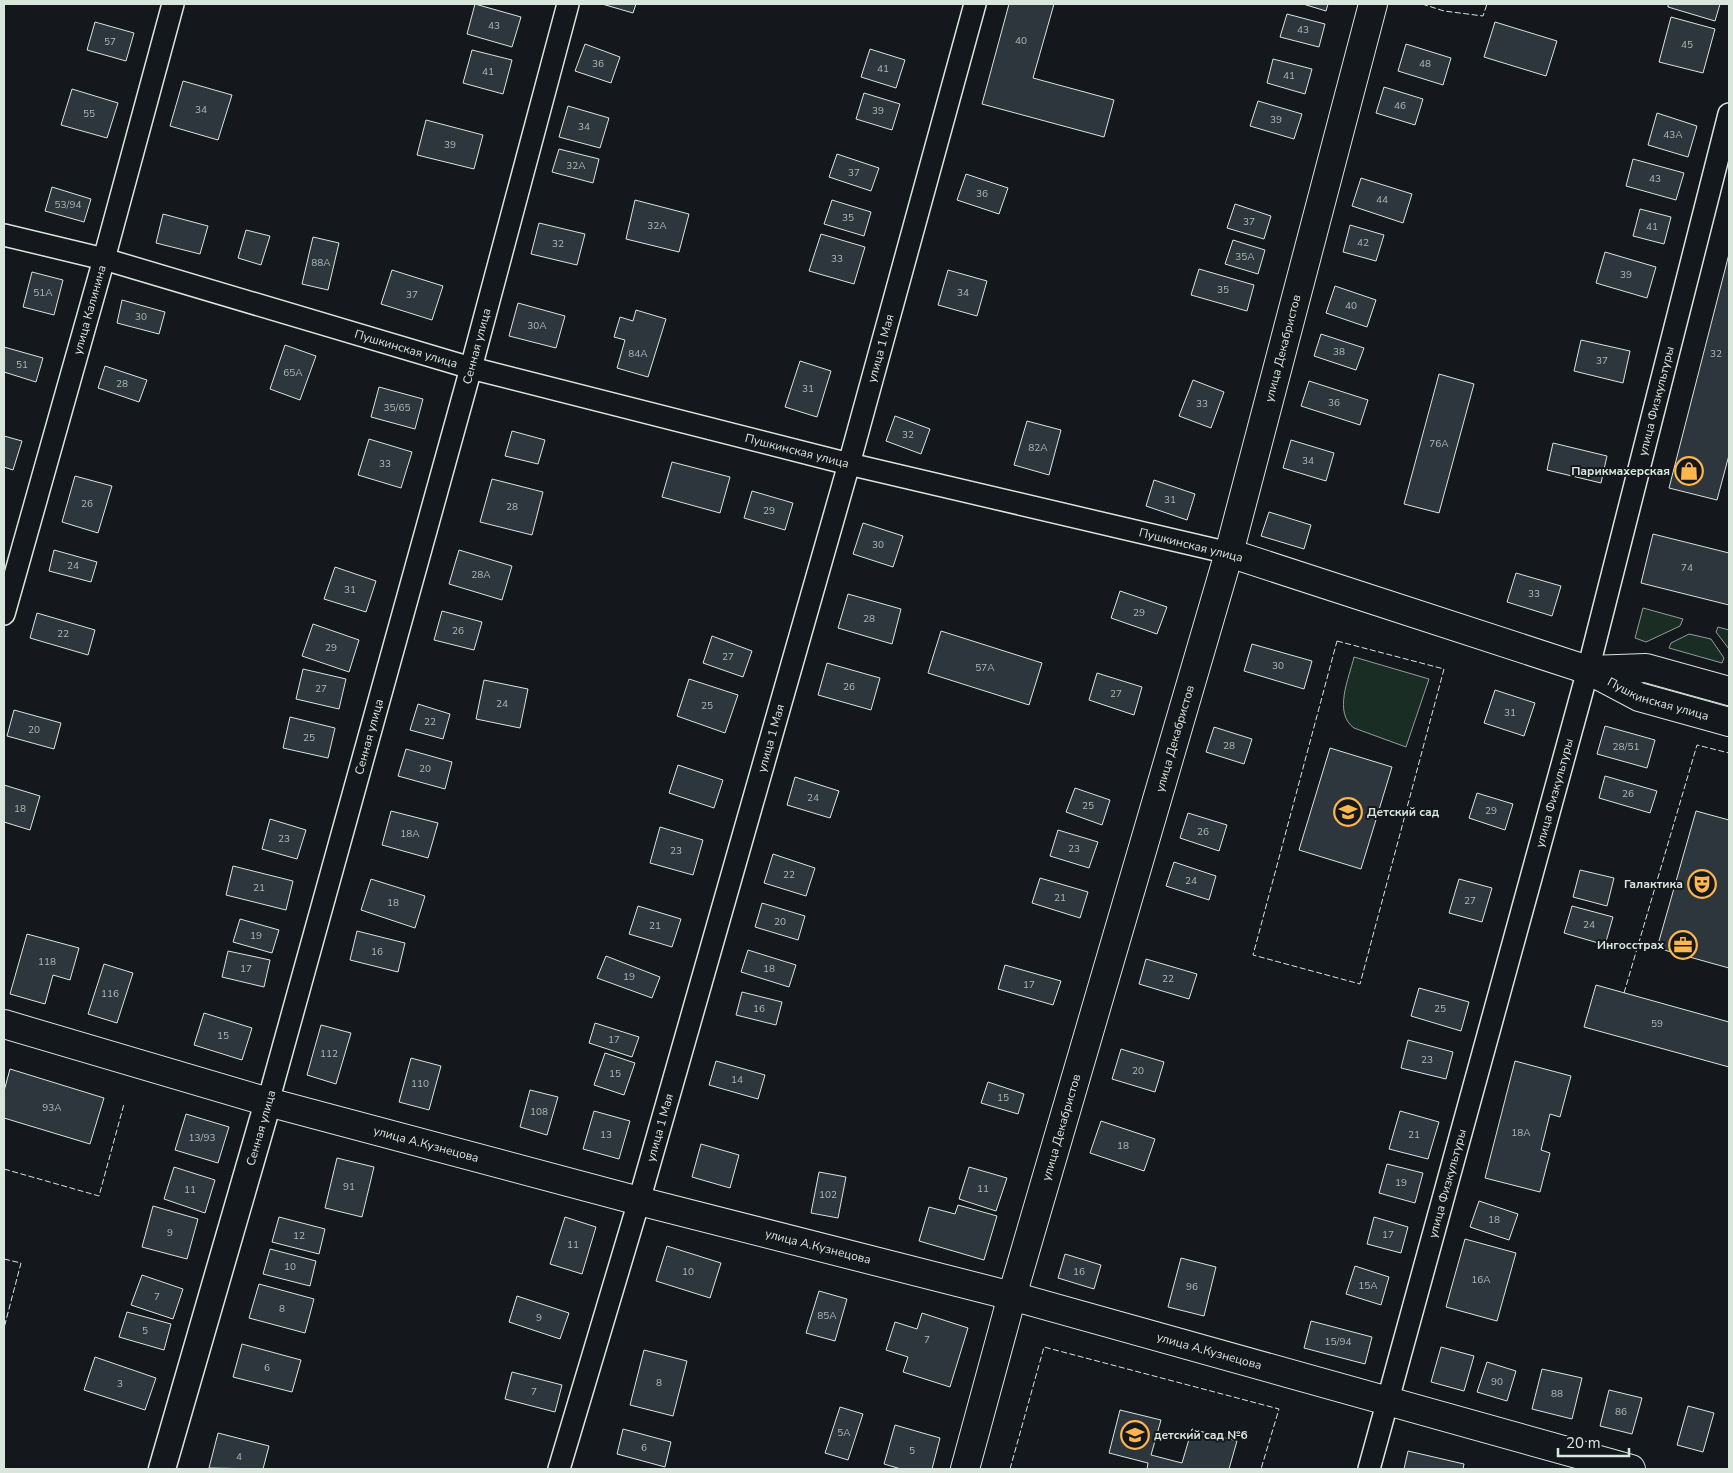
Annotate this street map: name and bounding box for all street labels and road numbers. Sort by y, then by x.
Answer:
street label: улица Калинина [69,263,110,356]
street label: улица Декабристов [1261,292,1305,404]
street label: Сенная улица [459,307,495,386]
street label: улица 1 Мая [864,312,898,384]
street label: Пушкинская улица [353,326,460,372]
street label: улица Физкультуры [1635,344,1678,457]
street label: Пушкинская улица [743,430,851,472]
street label: Пушкинская улица [1137,524,1245,566]
street label: Пушкинская улица [1605,674,1711,724]
street label: улица Декабристов [1152,683,1198,794]
street label: Сенная улица [351,697,387,776]
street label: улица 1 Мая [754,702,788,774]
street label: улица Физкультуры [1532,737,1577,849]
street label: улица Декабристов [1038,1072,1085,1183]
street label: Сенная улица [243,1088,279,1168]
street label: улица 1 Мая [643,1092,677,1164]
street label: улица А.Кузнецова [372,1122,481,1166]
street label: улица Физкультуры [1425,1127,1470,1240]
street label: улица А.Кузнецова [763,1225,873,1268]
street label: улица А.Кузнецова [1155,1329,1264,1373]

